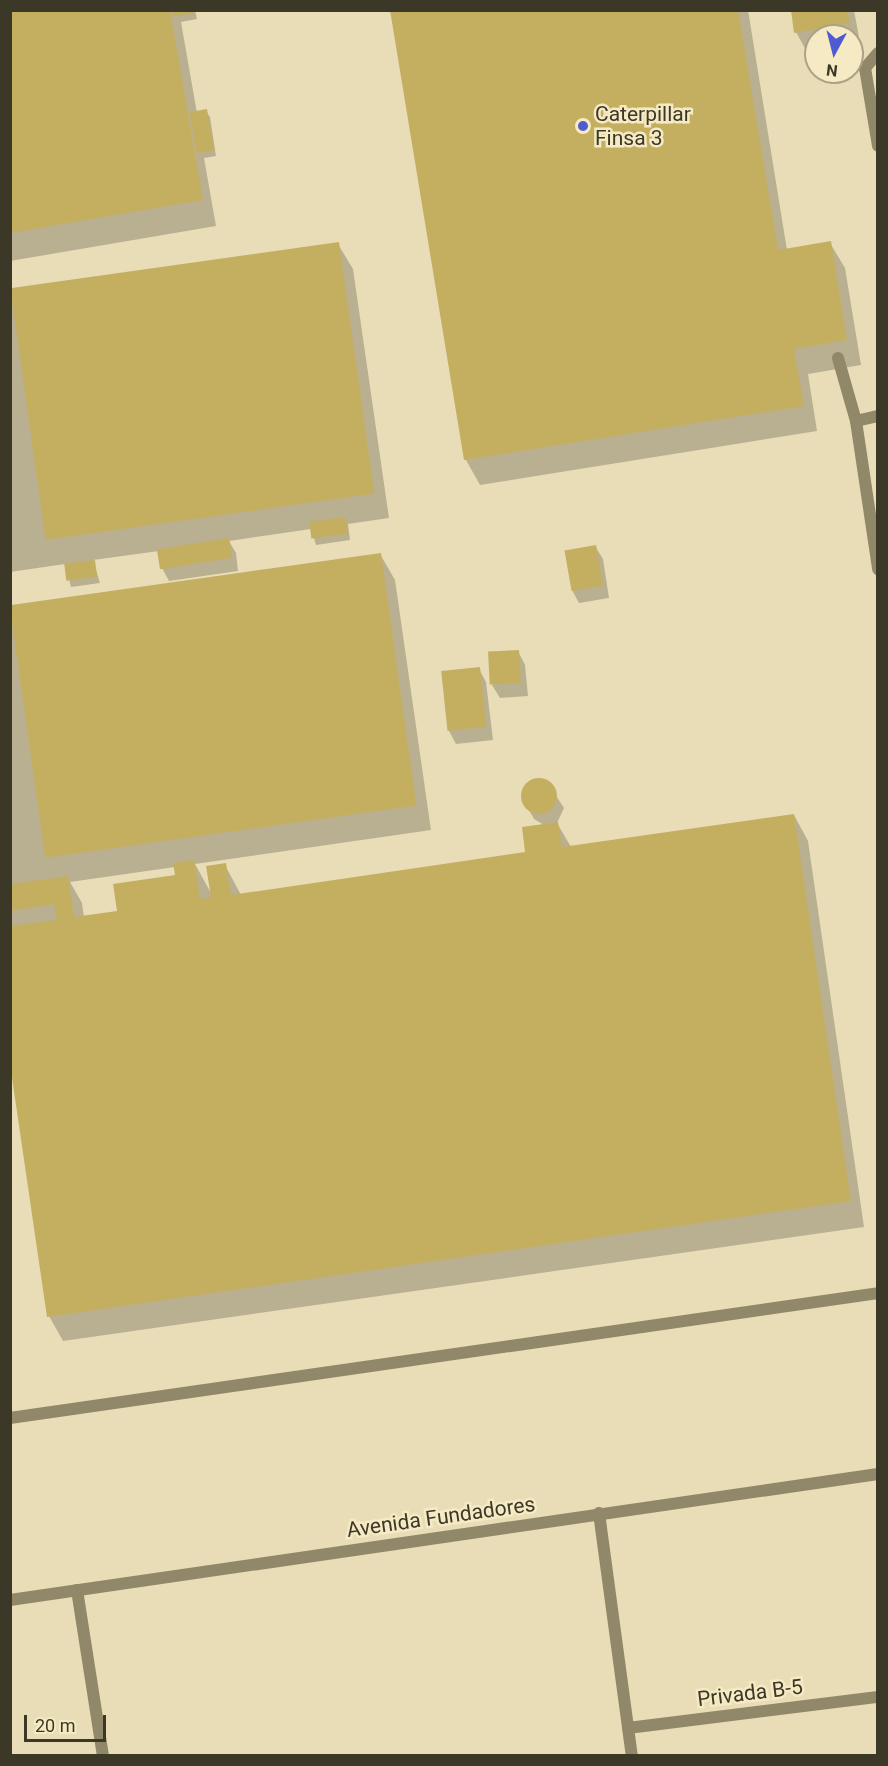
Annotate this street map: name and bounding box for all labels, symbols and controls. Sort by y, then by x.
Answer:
north arrow [804,24,864,84]
text: N [825,60,839,80]
place label: Caterpillar Finsa 3 [595,101,691,151]
marker: Caterpillar Finsa 3 [576,119,590,133]
street label: Avenida Fundadores [345,1491,537,1543]
street label: Privada B-5 [696,1674,804,1712]
scale bar [27,1703,110,1741]
text: 20 m [35,1715,75,1736]

